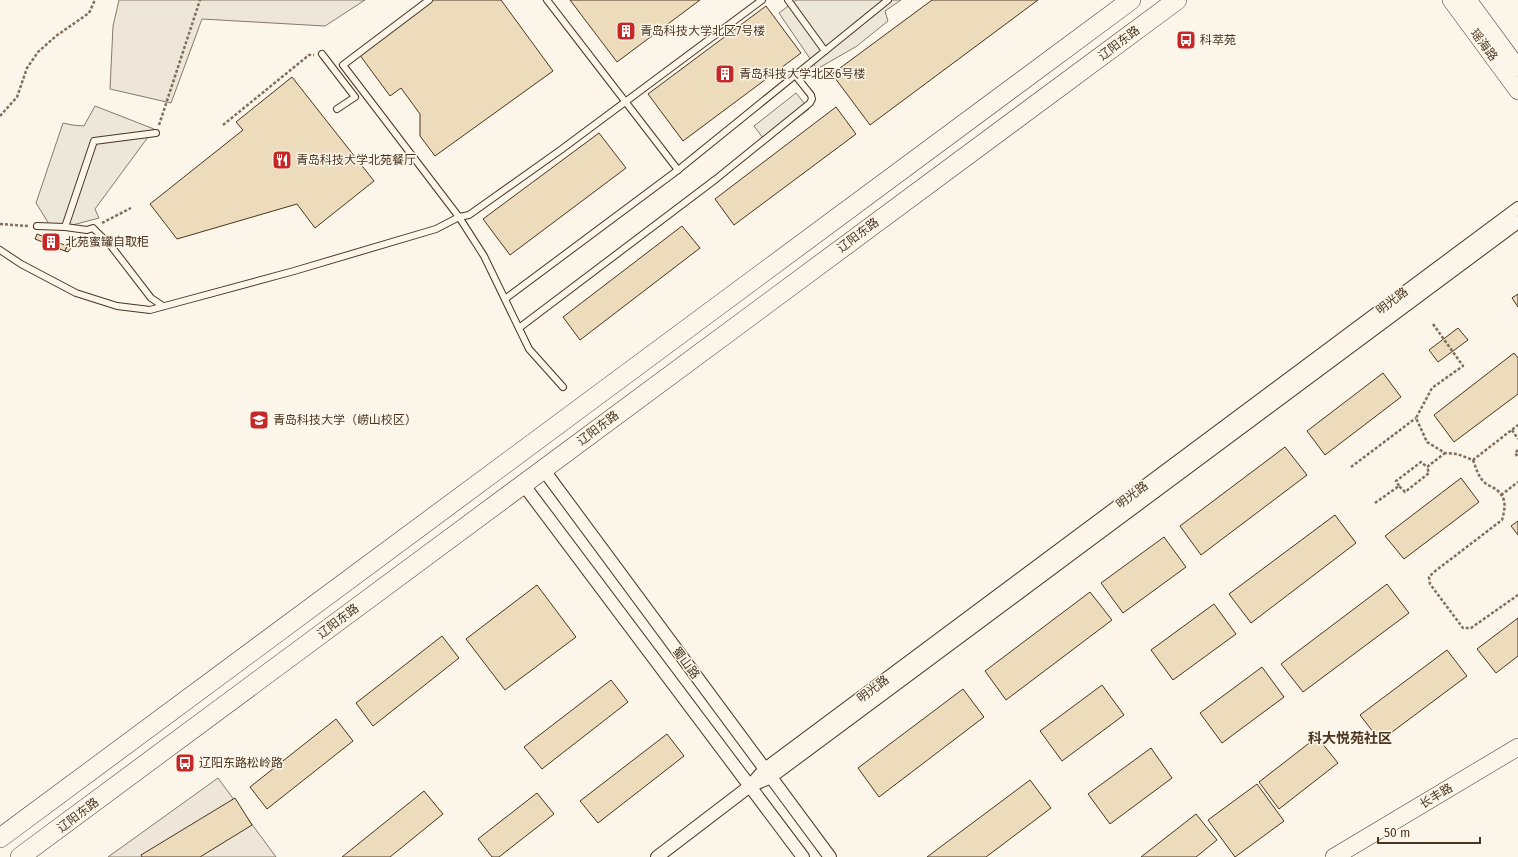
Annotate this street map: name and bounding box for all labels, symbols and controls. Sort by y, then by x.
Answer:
building icon: 青岛科技大学北区7号楼 [615,20,637,42]
street label: 辽阳东路 [1096,23,1142,63]
place label: 青岛科技大学北区7号楼 [640,24,765,38]
street label: 瑶海路 [1468,26,1500,64]
bus stop icon: 科萃苑 [1175,29,1197,51]
place label: 科萃苑 [1200,33,1236,47]
building icon: 青岛科技大学北区6号楼 [714,63,736,85]
place label: 青岛科技大学北区6号楼 [739,67,865,81]
restaurant icon: 青岛科技大学北苑餐厅 [271,149,293,171]
place label: 青岛科技大学北苑餐厅 [296,153,416,167]
street label: 辽阳东路 [835,215,881,255]
building icon: 北苑蜜罐自取柜 [40,231,62,253]
place label: 北苑蜜罐自取柜 [65,235,149,249]
street label: 明光路 [1373,285,1411,317]
street label: 辽阳东路 [575,408,621,448]
school or university icon: 青岛科技大学（崂山校区） [248,409,270,431]
place label: 青岛科技大学（崂山校区） [273,413,417,427]
street label: 明光路 [1113,479,1151,511]
street label: 辽阳东路 [315,601,361,641]
street label: 蜀山路 [670,644,702,682]
street label: 明光路 [854,673,892,705]
district label: 科大悦苑社区 [1308,730,1392,747]
bus stop icon: 辽阳东路松岭路 [174,752,196,774]
place label: 辽阳东路松岭路 [199,756,283,770]
street label: 长丰路 [1417,781,1455,811]
street label: 辽阳东路 [55,795,101,835]
scale bar [1378,819,1480,845]
text: 50 m [1384,826,1410,840]

